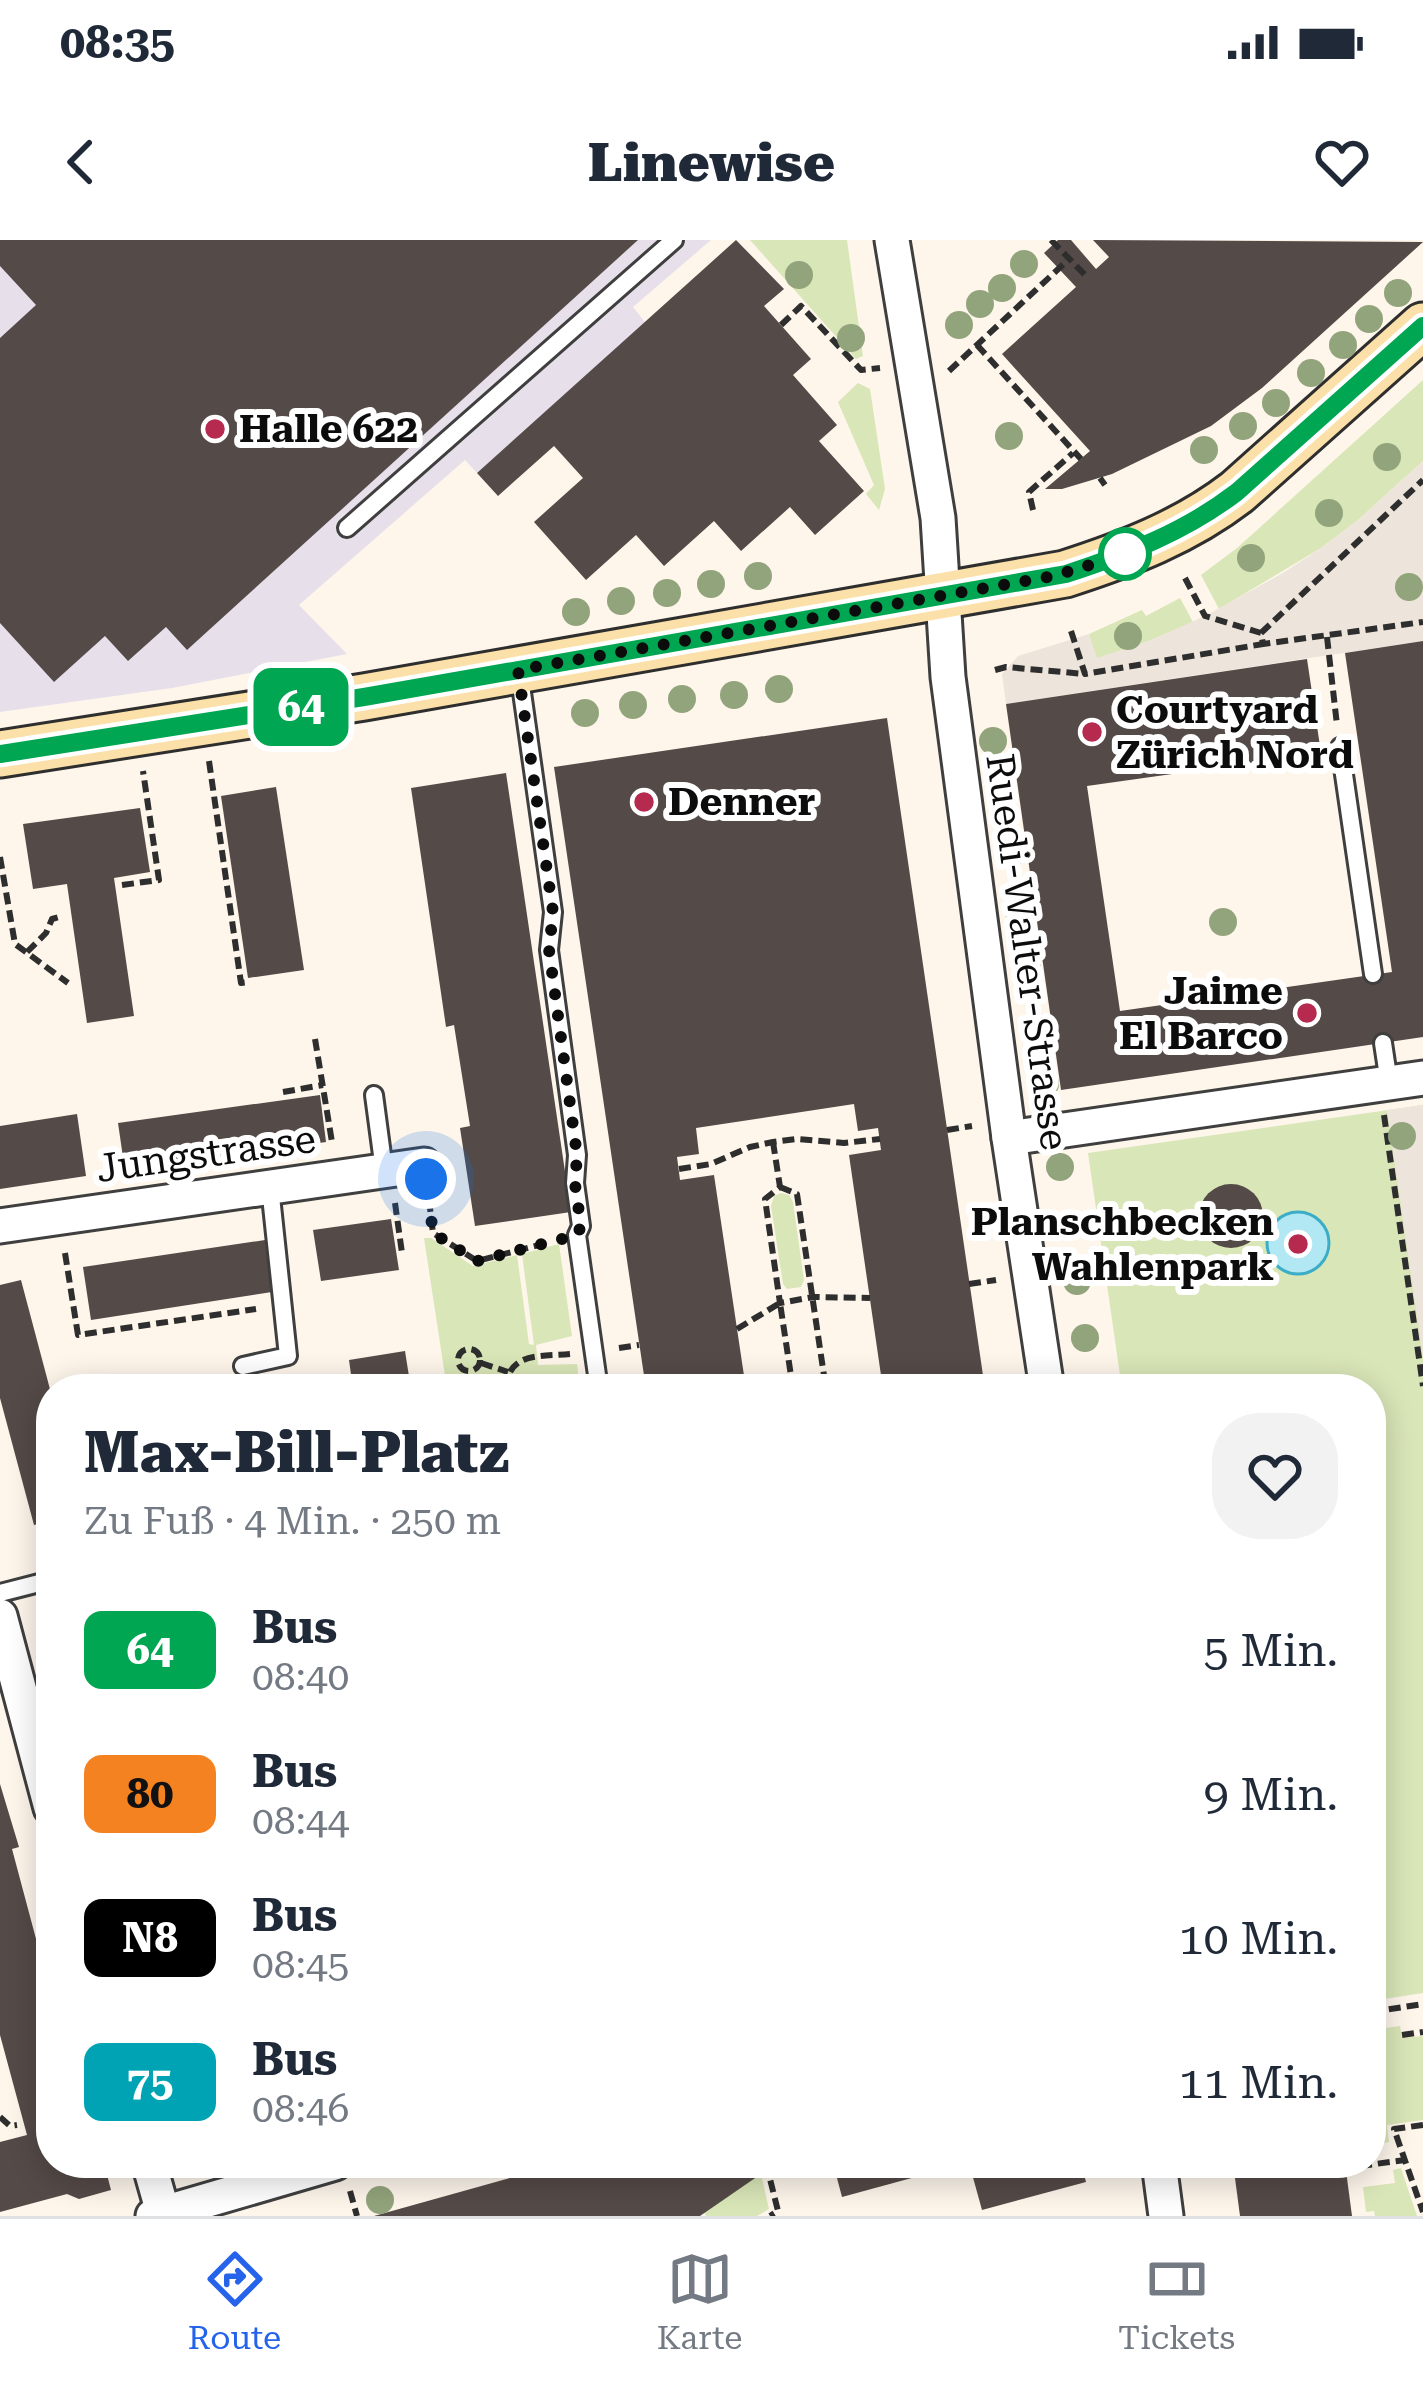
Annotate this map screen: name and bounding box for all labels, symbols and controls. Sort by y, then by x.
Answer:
text: 08:35 [60,16,175,69]
icon: back [48,129,114,195]
icon: heart [1309,129,1375,195]
text: Linewise [588,131,835,194]
place label: Halle 622 [239,406,418,452]
marker: Halle 622 [202,416,228,442]
unlabelled marker [1100,529,1150,579]
line badge: 64 [247,668,355,746]
text: 64 [277,682,325,731]
place label: Courtyard Zürich Nord [1116,687,1354,778]
marker: Courtyard Zürich Nord [1079,719,1105,745]
street label: Ruedi-Walter-Strasse [976,751,1078,1153]
place label: Denner [668,779,815,825]
marker: Denner [631,789,657,815]
place label: Jaime El Barco [1119,968,1283,1059]
marker: Jaime El Barco [1294,1000,1320,1026]
street label: Jungstrasse [93,1116,319,1192]
your location [396,1149,456,1209]
place label: Planschbecken Wahlenpark [971,1199,1274,1290]
marker: Planschbecken Wahlenpark [1285,1231,1311,1257]
button: heart [1212,1413,1338,1539]
text: Max-Bill-Platz [84,1419,509,1486]
text: Zu Fuß · 4 Min. · 250 m [84,1498,501,1544]
text: Bus [252,1601,337,1654]
text: 5 Min. [1204,1624,1338,1677]
text: 64 [126,1625,174,1674]
text: 08:40 [252,1654,349,1700]
text: Bus [252,1745,337,1798]
text: 9 Min. [1204,1768,1338,1821]
text: 80 [126,1769,174,1818]
text: 08:44 [252,1798,349,1844]
text: Bus [252,1889,337,1942]
text: 10 Min. [1178,1912,1338,1965]
text: N8 [122,1913,178,1962]
text: 08:45 [252,1942,349,1988]
text: Bus [252,2033,337,2086]
text: 11 Min. [1178,2056,1338,2109]
text: 75 [126,2057,174,2106]
text: 08:46 [252,2086,349,2132]
tab: Route [188,2246,281,2357]
tab: Karte [657,2246,742,2357]
tab: Tickets [1118,2246,1235,2357]

